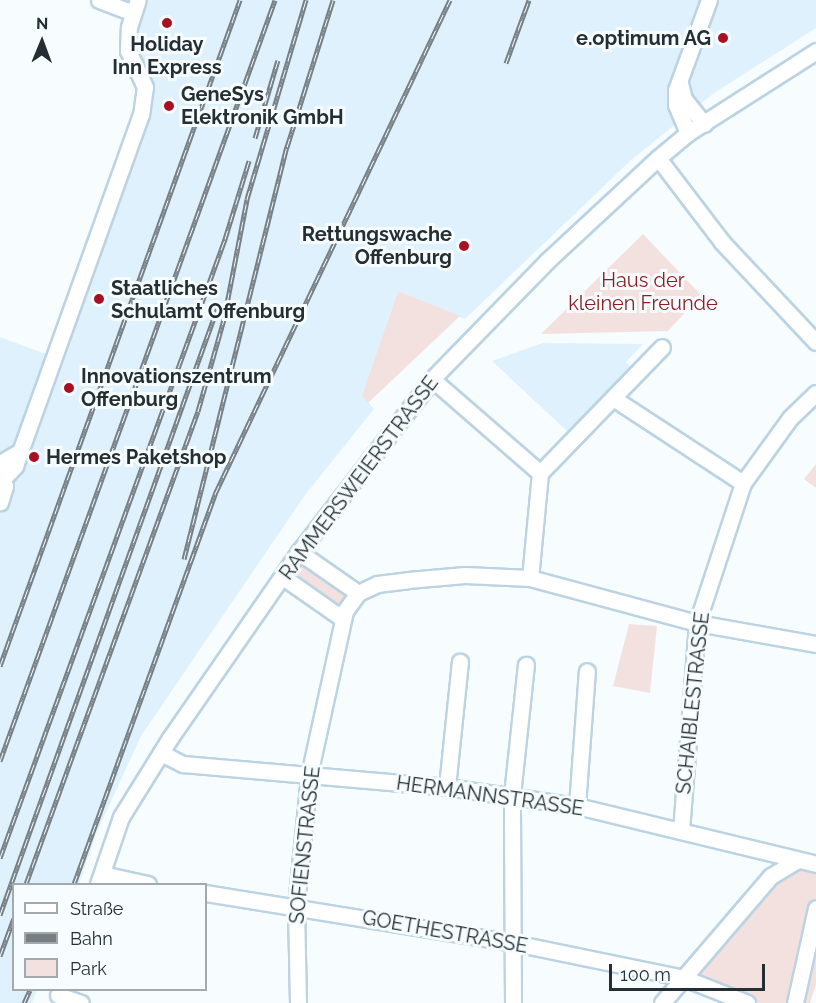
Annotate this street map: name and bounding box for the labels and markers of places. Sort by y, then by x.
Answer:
marker: Holiday Inn Express [160,16,174,30]
place label: e.optimum AG [576,26,711,50]
marker: e.optimum AG [716,31,730,45]
place label: Holiday Inn Express [112,33,222,80]
place label: GeneSys Elektronik GmbH [181,83,344,130]
marker: GeneSys Elektronik GmbH [162,99,176,113]
place label: Rettungswache Offenburg [302,222,452,269]
marker: Rettungswache Offenburg [457,239,471,253]
place label: Staatliches Schulamt Offenburg [111,276,305,323]
marker: Staatliches Schulamt Offenburg [92,292,106,306]
place label: Innovationszentrum Offenburg [81,365,272,412]
marker: Innovationszentrum Offenburg [62,381,76,395]
place label: Hermes Paketshop [46,445,226,469]
marker: Hermes Paketshop [27,450,41,464]

